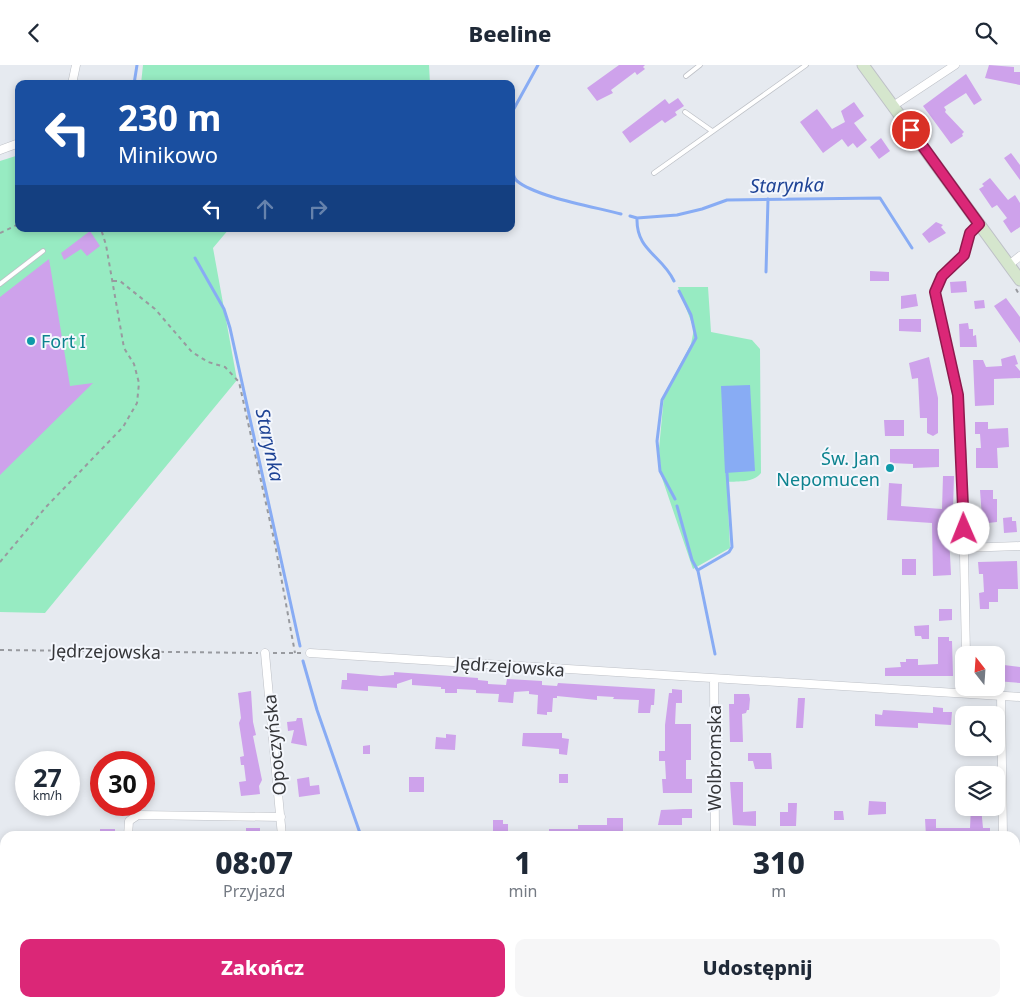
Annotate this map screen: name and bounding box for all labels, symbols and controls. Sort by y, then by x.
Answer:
text: Beeline [469,18,551,48]
icon: back [20,19,48,47]
icon: search [972,19,1000,47]
text: 230 m [118,94,221,141]
icon: left [35,100,100,165]
pin [890,109,932,151]
icon: arrive [897,116,925,144]
text: Minikowo [118,139,218,169]
water label: Starynka [750,171,825,199]
icon: left [198,195,226,223]
icon: ahead [251,195,279,223]
icon: right [304,195,332,223]
place label: Fort I [41,329,86,353]
marker: Fort I [25,335,37,347]
water label: Starynka [250,406,290,484]
place label: Św. Jan Nepomucen [776,446,880,491]
marker: Św. Jan Nepomucen [884,462,896,474]
position arrow [937,502,989,554]
street label: Jędrzejowska [49,638,161,664]
north arrow [955,646,1005,696]
map controls [955,646,1005,816]
street label: Jędrzejowska [452,650,566,682]
street label: Opoczyńska [257,693,291,797]
street label: Wolbromska [702,705,726,811]
button: search [955,706,1005,756]
speed limit sign: 30 [90,751,155,816]
text: 27 [33,760,62,794]
button: layers [955,766,1005,816]
text: km/h [33,787,62,804]
text: 08:07 [215,842,293,883]
text: 1 [514,842,532,883]
text: 310 [753,842,805,883]
text: Przyjazd [223,880,285,902]
text: min [508,880,537,902]
text: m [771,880,786,902]
button: Zakończ [20,939,505,997]
button: Udostępnij [515,939,1000,997]

